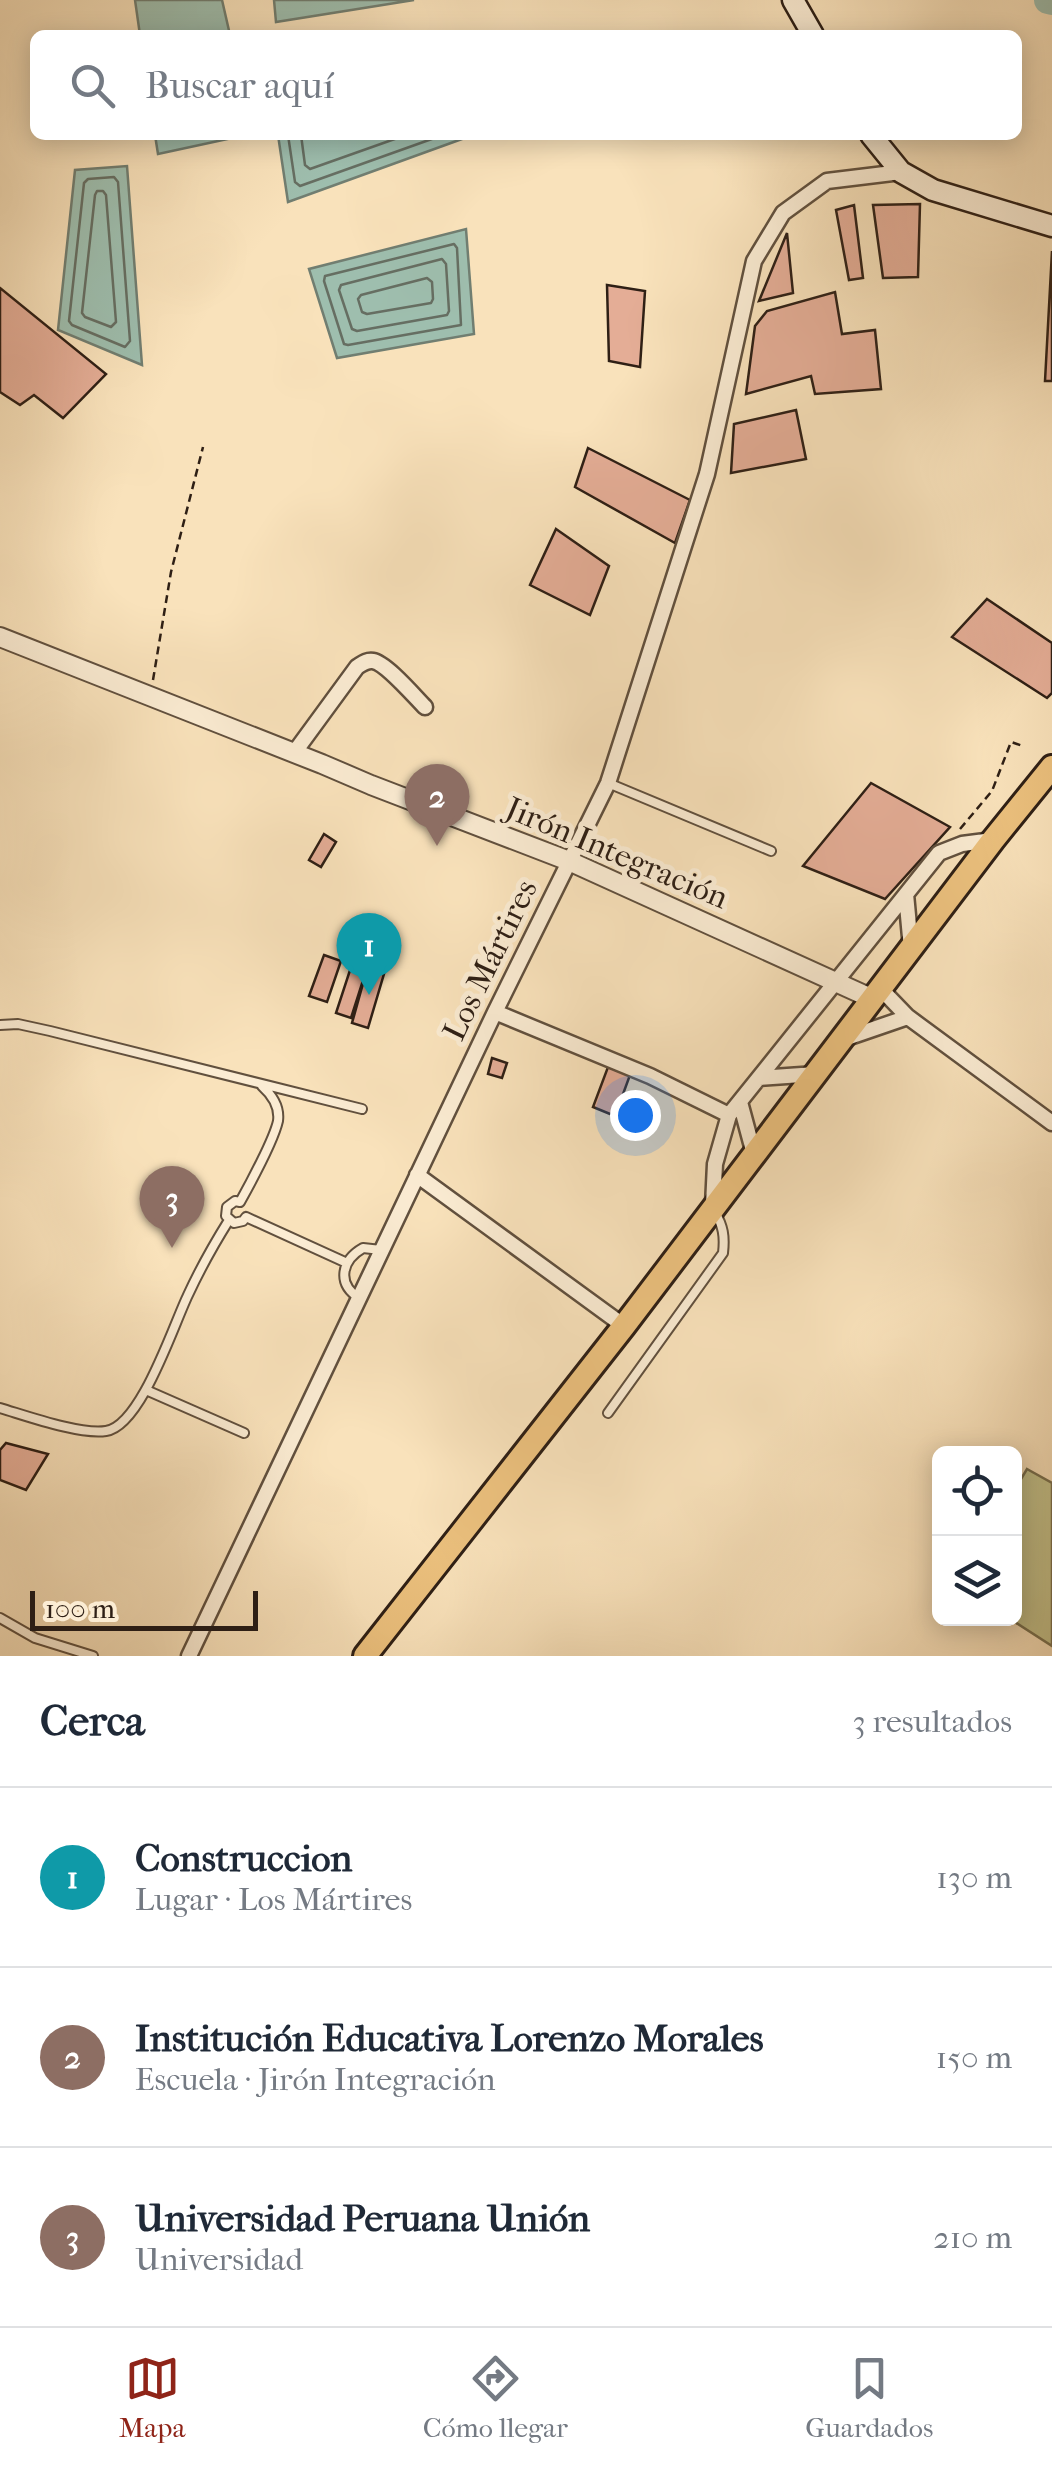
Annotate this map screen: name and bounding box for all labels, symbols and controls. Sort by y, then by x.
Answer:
search box [30,30,1022,140]
icon: search [65,58,120,113]
text: Buscar aquí [145,63,334,108]
pin: 2 [404,764,470,846]
street label: Jirón Integración [498,788,734,917]
street label: Los Mártires [435,874,545,1046]
pin: 1 [336,912,402,995]
your location [610,1090,661,1141]
pin: 3 [140,1166,204,1248]
map controls [932,1446,1022,1626]
button: locate [932,1446,1022,1536]
button: layers [932,1536,1022,1626]
scale bar [30,1586,258,1630]
text: 100 m [45,1592,115,1625]
text: Cerca [40,1697,145,1746]
text: 3 resultados [853,1703,1012,1740]
text: Construccion [135,1836,352,1881]
text: 1 [67,1859,78,1896]
text: 130 m [936,1859,1012,1896]
text: Lugar · Los Mártires [135,1881,412,1918]
text: Institución Educativa Lorenzo Morales [135,2016,763,2061]
text: 2 [64,2039,81,2076]
text: 150 m [936,2039,1012,2076]
text: Escuela · Jirón Integración [135,2061,496,2098]
text: Universidad Peruana Unión [135,2196,590,2241]
text: 3 [66,2219,79,2256]
text: 210 m [933,2219,1012,2256]
text: Universidad [135,2241,303,2278]
tab: Mapa [119,2351,185,2444]
tab: Cómo llegar [423,2351,568,2444]
tab: Guardados [805,2351,933,2444]

